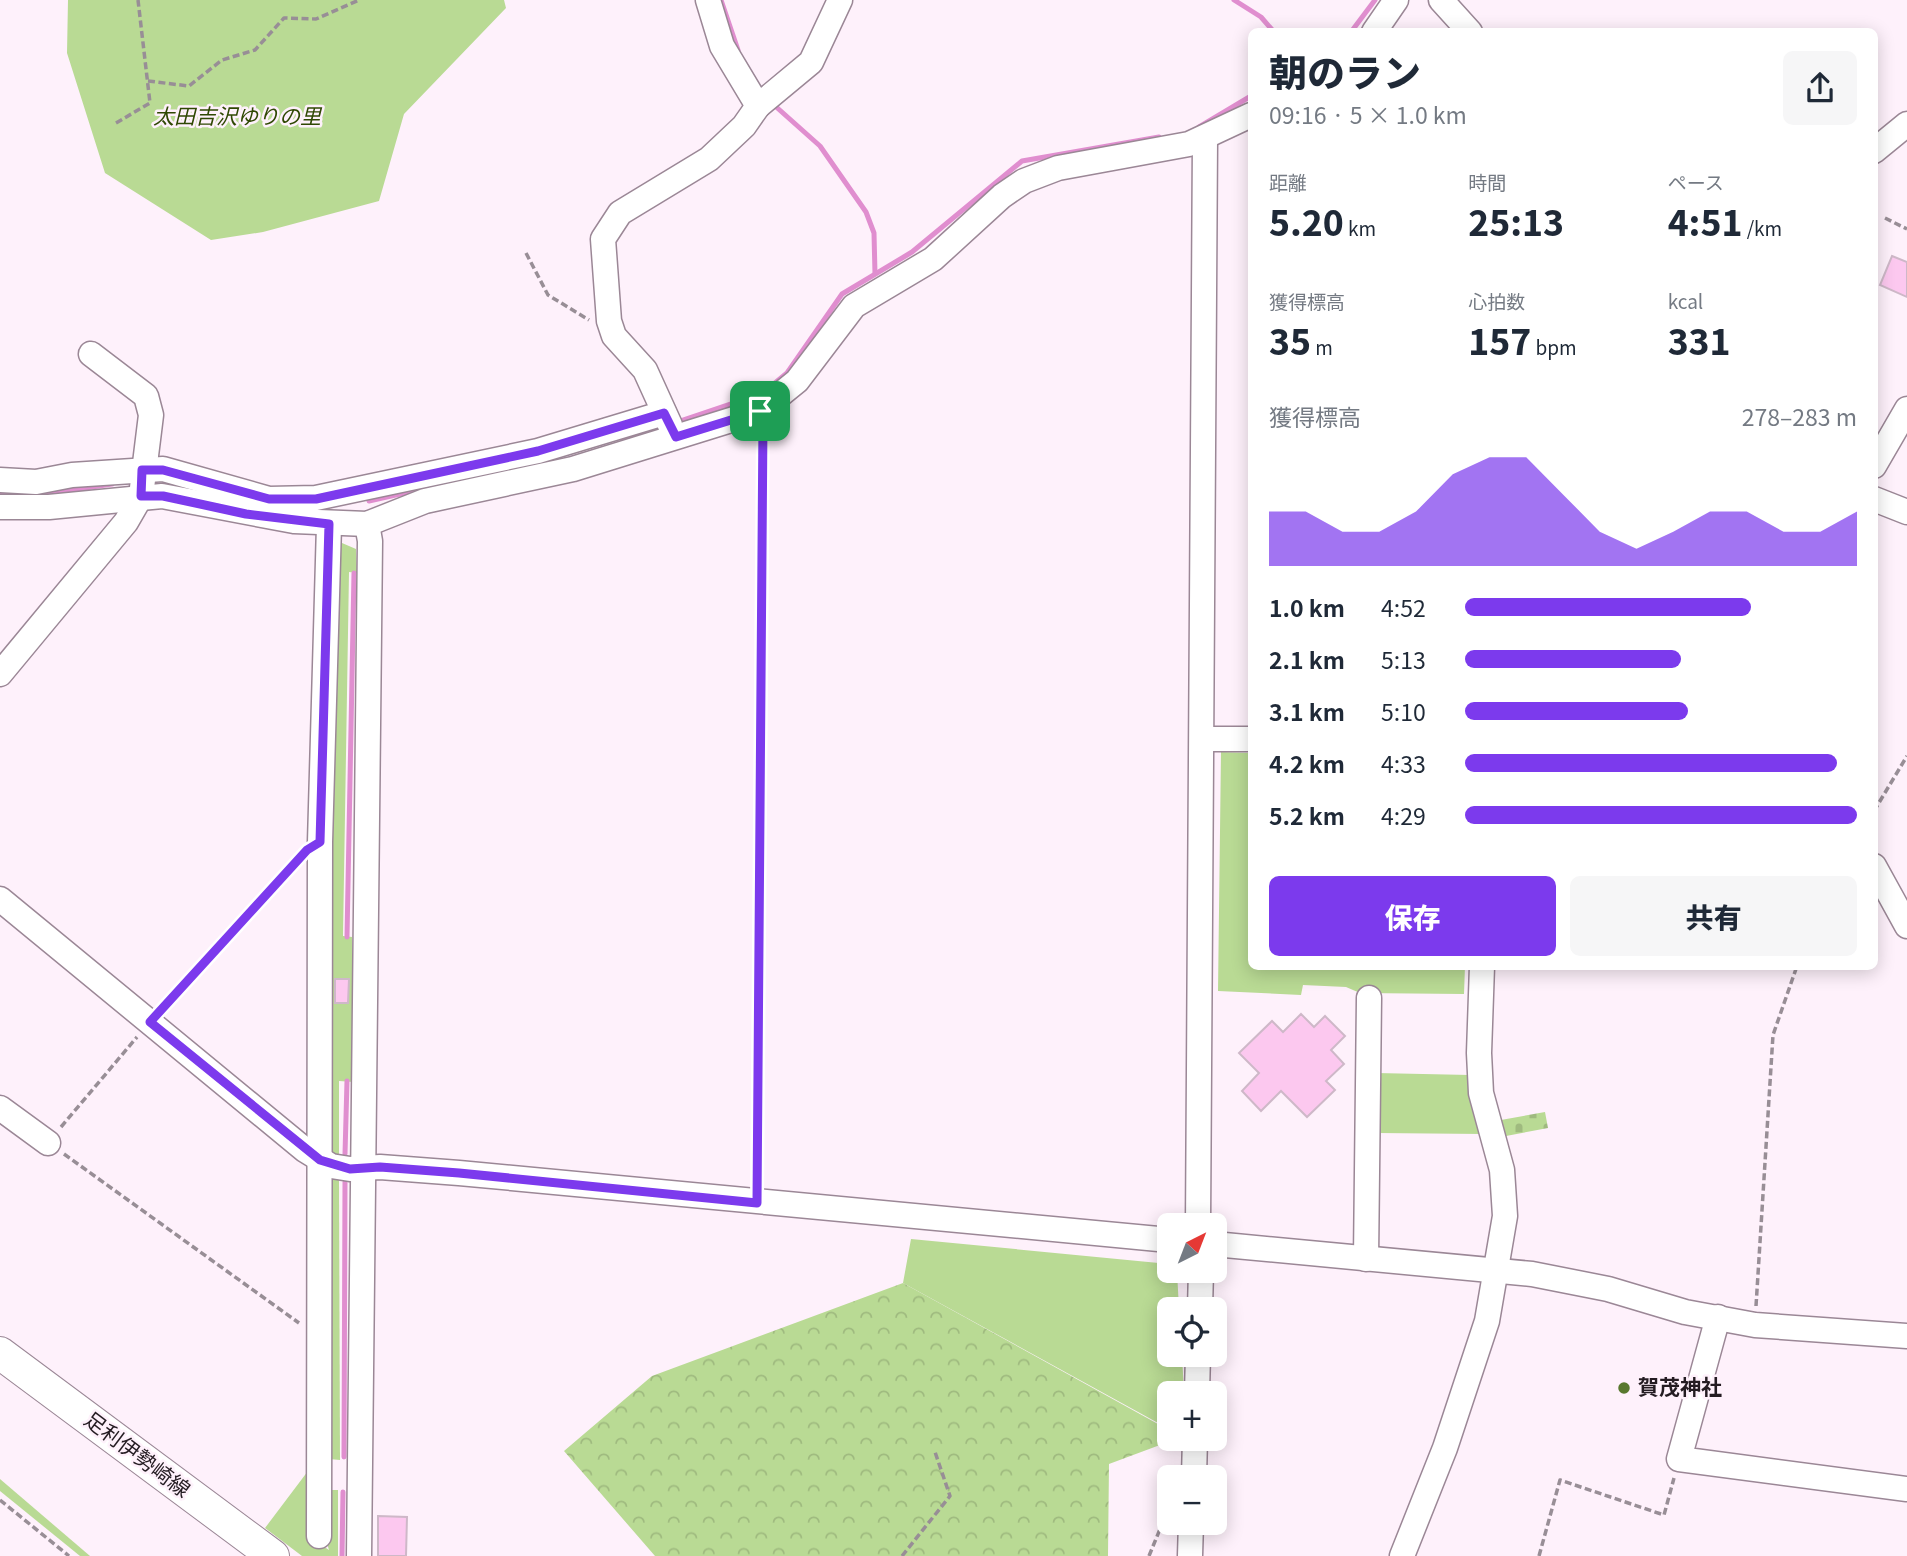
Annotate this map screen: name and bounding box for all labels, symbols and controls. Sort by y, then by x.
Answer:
text: 朝のラン [1269,43,1421,98]
button: share [1783,51,1857,125]
text: 09:16 · 5 × 1.0 km [1269,97,1467,131]
park label: 太田吉沢ゆりの里 [153,100,323,130]
text: 距離 [1269,168,1307,195]
text: 時間 [1468,168,1506,195]
text: ペース [1668,168,1724,195]
text: 5.20 [1269,195,1344,246]
text: 25:13 [1468,195,1564,246]
text: 4:51 [1668,195,1742,246]
text: km [1344,214,1376,241]
text: /km [1742,214,1782,241]
text: 獲得標高 [1269,287,1345,314]
text: 心拍数 [1468,287,1525,314]
text: kcal [1668,287,1703,314]
text: 35 [1269,314,1311,365]
text: 157 [1468,314,1531,365]
text: 331 [1668,314,1731,365]
text: m [1311,333,1333,360]
text: bpm [1531,333,1577,360]
pin [730,381,790,441]
icon: arrive [741,392,779,430]
text: 獲得標高 [1269,399,1361,433]
text: 278–283 m [1742,399,1857,433]
text: 1.0 km [1269,590,1345,624]
text: 4:52 [1381,590,1426,624]
text: 2.1 km [1269,642,1345,676]
text: 5:13 [1381,642,1426,676]
text: 3.1 km [1269,694,1345,728]
text: 5:10 [1381,694,1426,728]
text: 4.2 km [1269,746,1345,780]
text: 4:33 [1381,746,1426,780]
text: 5.2 km [1269,798,1345,832]
text: 4:29 [1381,798,1426,832]
button: 保存 [1269,876,1556,956]
button: 共有 [1570,876,1857,956]
north arrow [1157,1213,1227,1283]
map controls [1157,1213,1227,1535]
button: locate [1157,1297,1227,1367]
place label: 賀茂神社 [1638,1371,1722,1401]
marker: 賀茂神社 [1616,1380,1632,1396]
button: + [1157,1381,1227,1451]
street label: 足利伊勢崎線 [79,1404,198,1503]
button: − [1157,1465,1227,1535]

